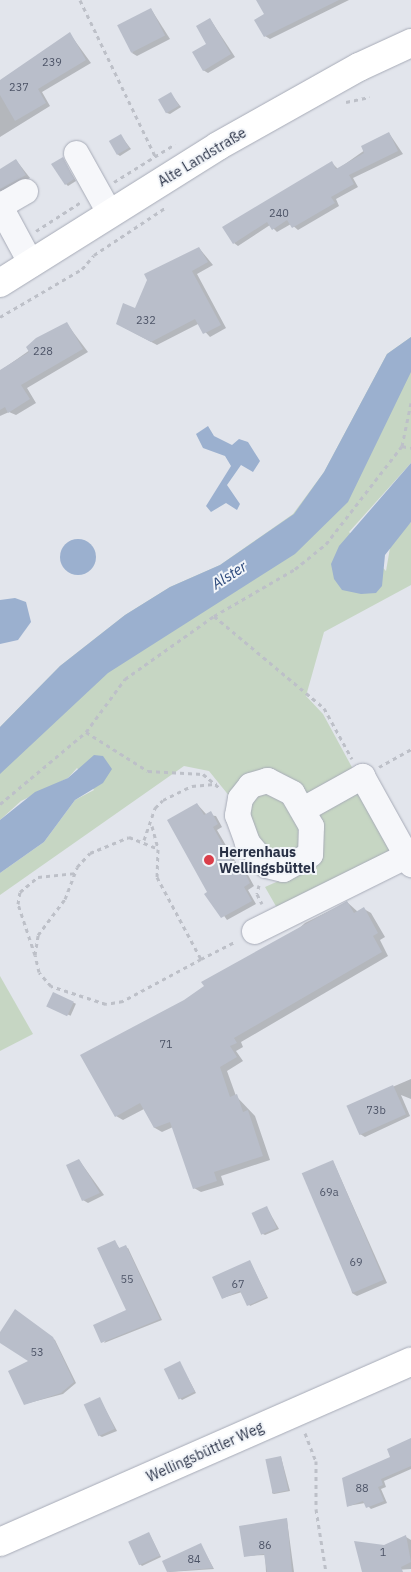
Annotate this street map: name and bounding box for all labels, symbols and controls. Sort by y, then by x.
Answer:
house number: 239 [42,55,62,69]
house number: 237 [9,80,29,94]
street label: Alte Landstraße [155,124,249,190]
house number: 240 [269,206,289,220]
house number: 232 [136,313,156,327]
house number: 228 [33,344,53,358]
water label: Alster [208,557,250,593]
place label: Herrenhaus Wellingsbüttel [219,844,315,876]
marker: Herrenhaus Wellingsbüttel [203,854,215,866]
house number: 71 [159,1037,173,1051]
house number: 73b [366,1103,386,1117]
house number: 69a [319,1185,339,1199]
house number: 69 [349,1255,363,1269]
house number: 55 [120,1272,134,1286]
house number: 67 [231,1277,245,1291]
house number: 53 [30,1345,44,1359]
street label: Wellingsbüttler Weg [144,1419,266,1485]
house number: 88 [355,1481,369,1495]
house number: 86 [258,1538,272,1552]
house number: 1 [380,1545,386,1559]
house number: 84 [187,1552,201,1566]

